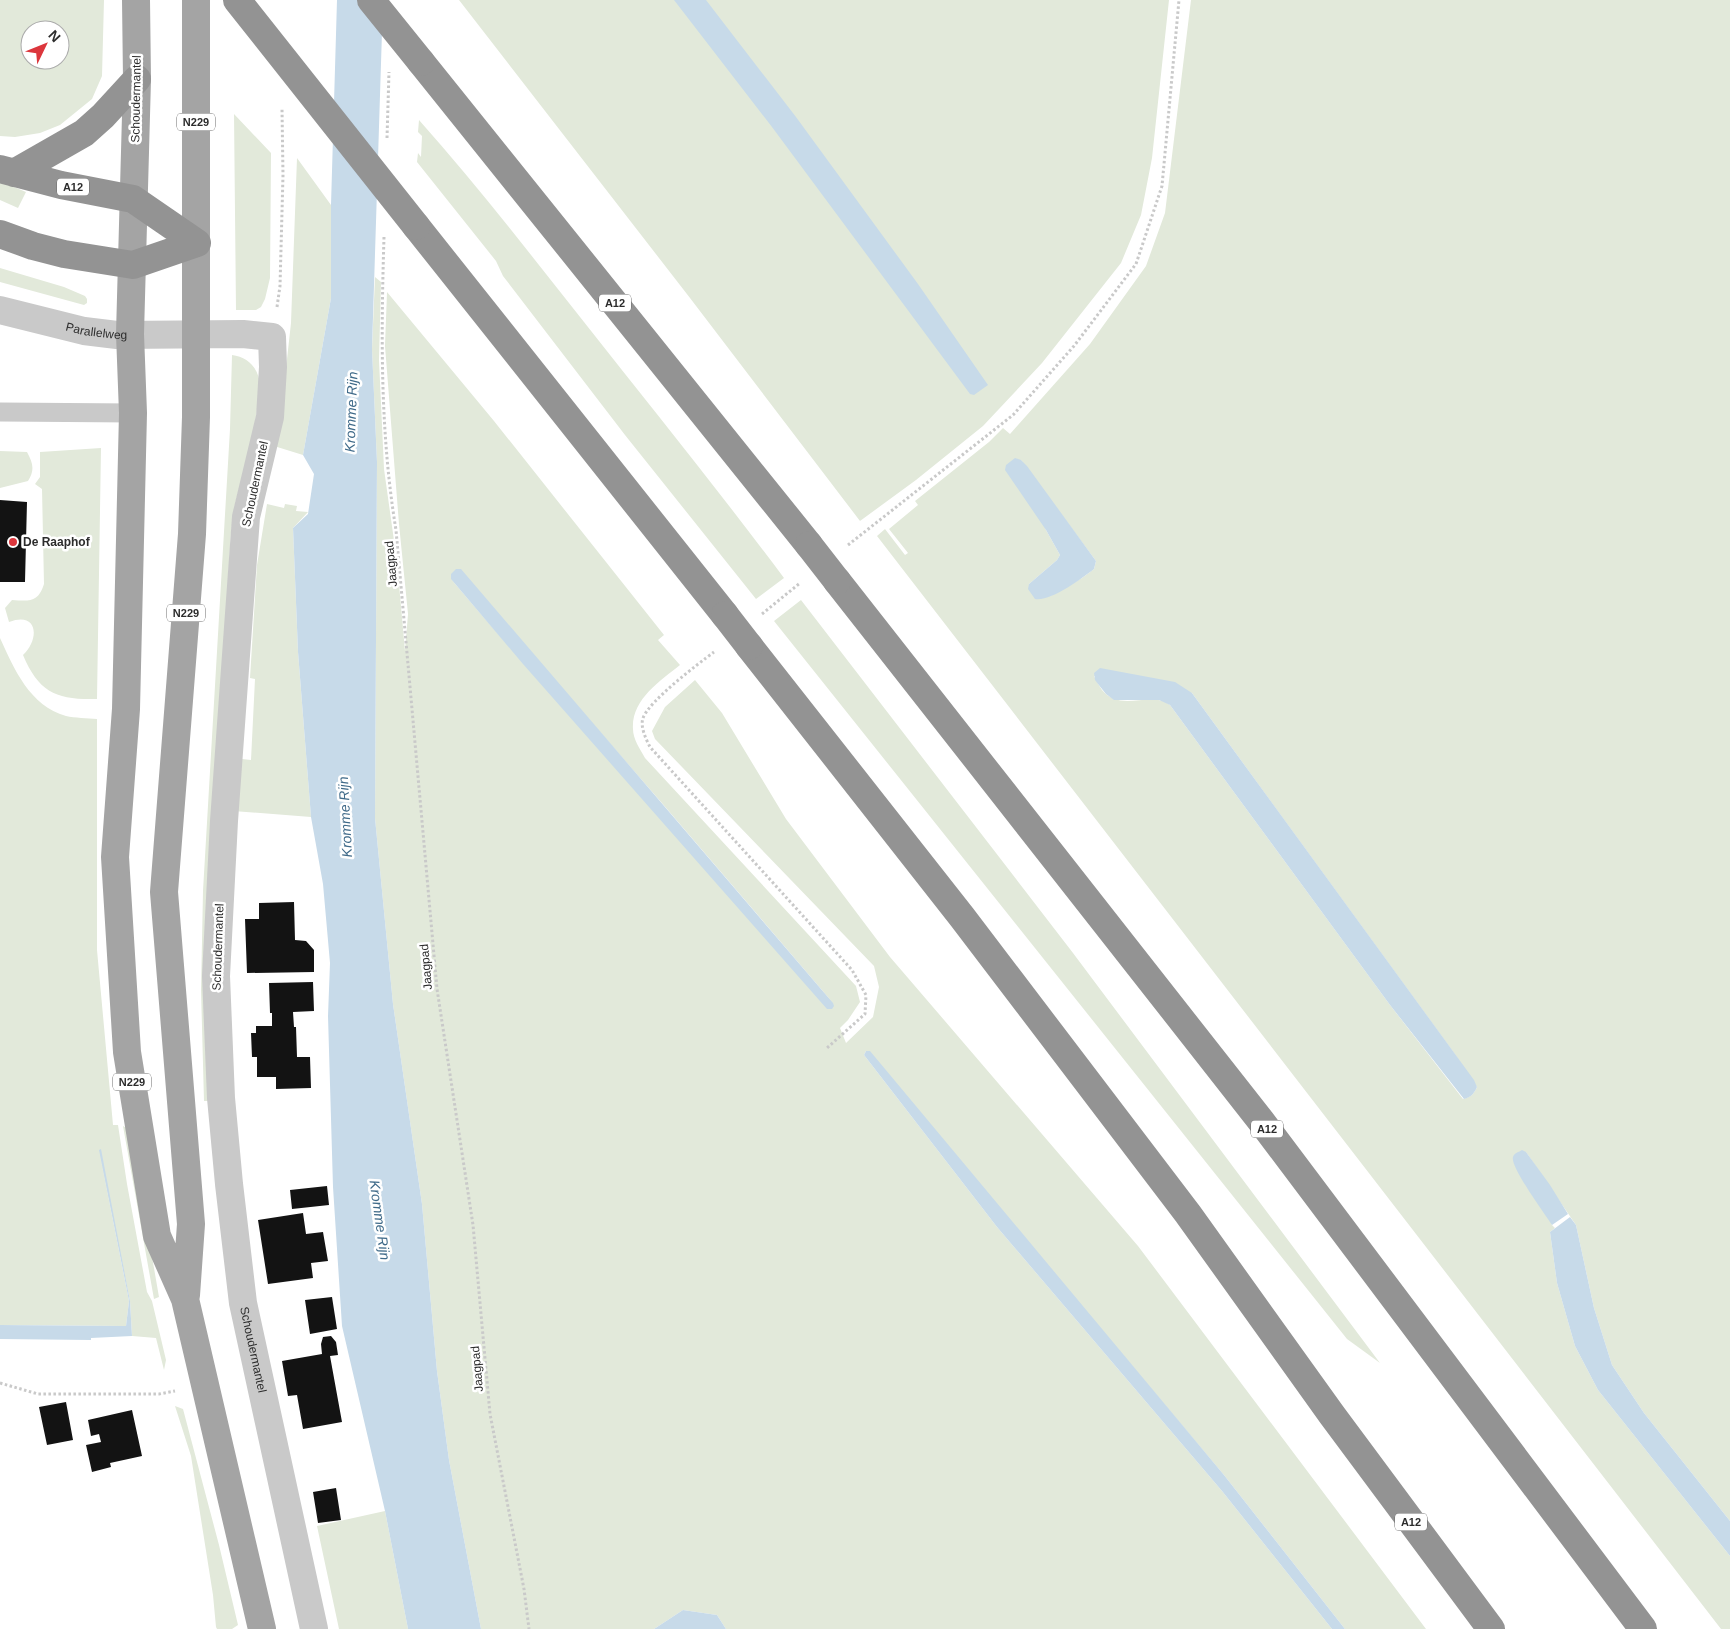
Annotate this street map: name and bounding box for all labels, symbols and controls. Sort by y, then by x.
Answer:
north arrow [20,20,70,70]
text: N [45,27,64,45]
street label: Schoudermantel [128,55,144,143]
road number: N229 [177,114,215,130]
road number: A12 [57,178,89,196]
road number: A12 [599,294,631,312]
street label: Parallelweg [64,320,127,342]
water label: Kromme Rijn [342,371,360,453]
street label: Schoudermantel [239,440,271,528]
place label: De Raaphof [23,535,91,549]
marker: De Raaphof [7,536,19,548]
street label: Jaagpad [382,540,400,588]
road number: N229 [167,604,205,622]
water label: Kromme Rijn [335,776,355,858]
street label: Schoudermantel [209,903,227,991]
street label: Jaagpad [417,943,435,991]
road number: N229 [113,1074,151,1090]
road number: A12 [1251,1120,1283,1138]
water label: Kromme Rijn [366,1179,394,1261]
street label: Schoudermantel [237,1305,269,1394]
street label: Jaagpad [468,1345,486,1393]
road number: A12 [1395,1514,1427,1530]

